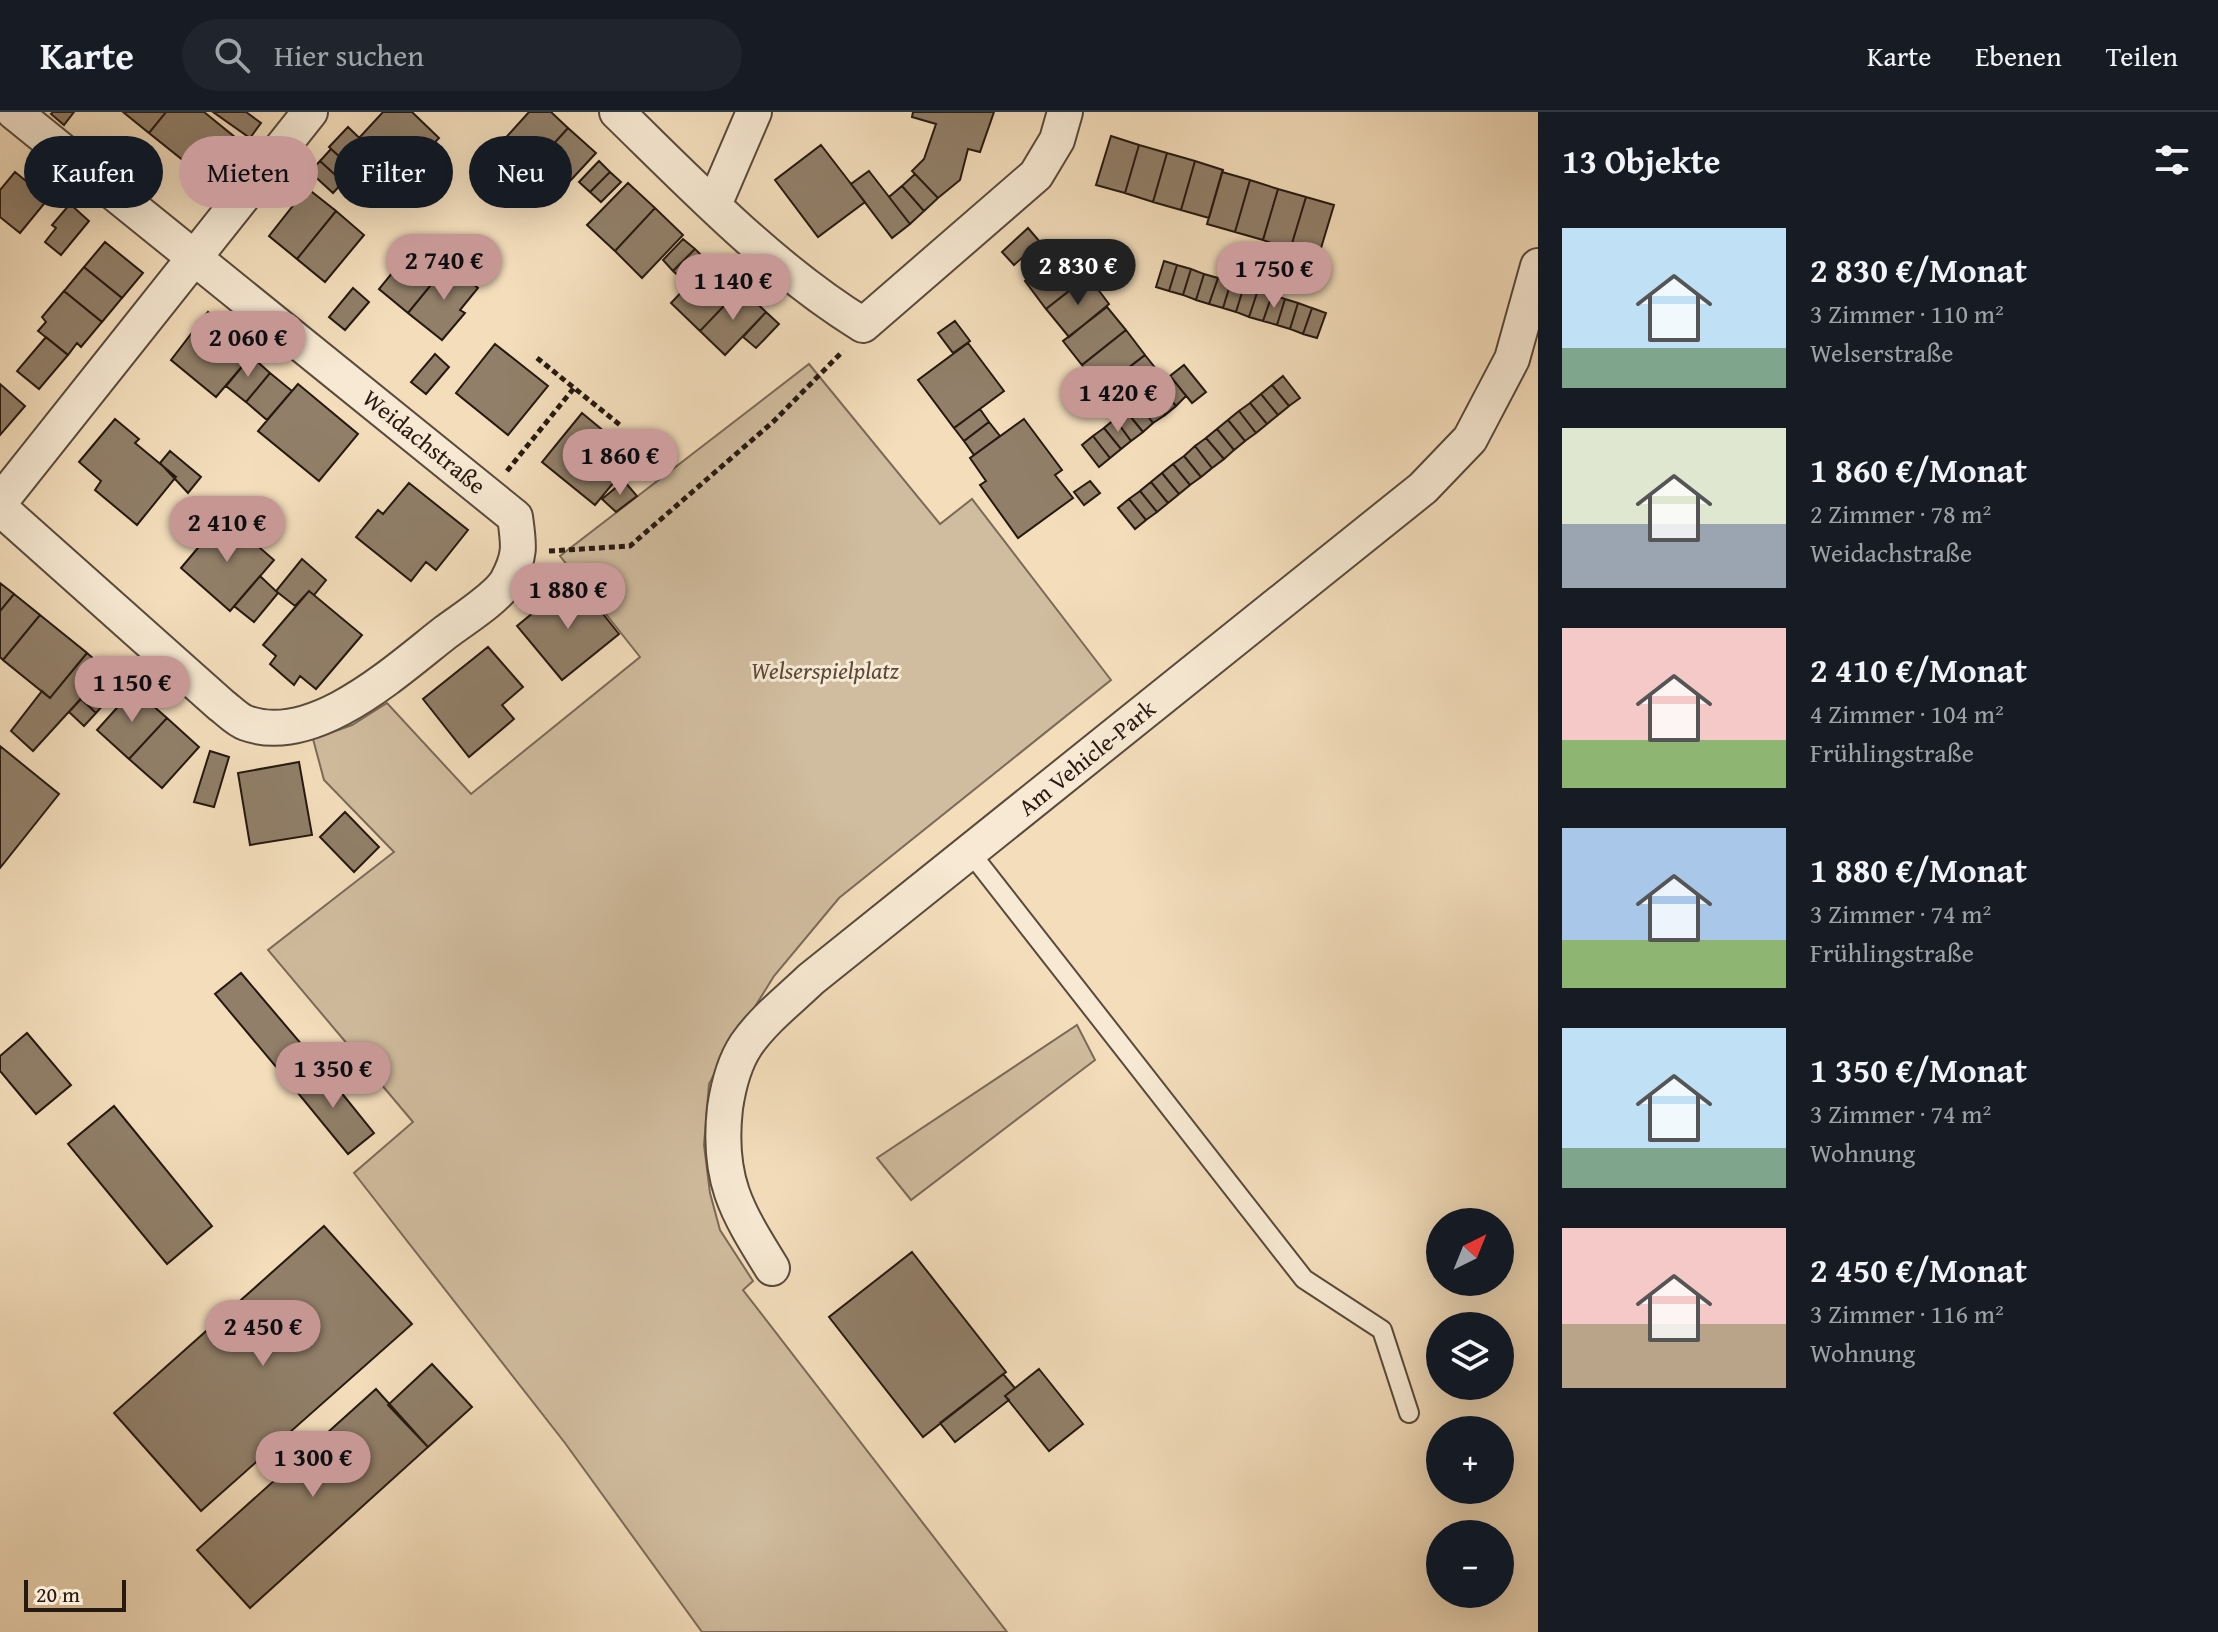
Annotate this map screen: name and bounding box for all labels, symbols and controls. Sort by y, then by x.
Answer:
search box [182,19,742,91]
text: Karte [40,27,134,83]
icon: search [210,33,254,77]
text: Hier suchen [274,33,424,77]
text: Karte [1867,35,1931,76]
text: Ebenen [1975,35,2062,76]
text: Teilen [2106,35,2178,76]
chip: Kaufen [24,136,163,208]
chip: Mieten [179,136,318,208]
chip: Filter [334,136,453,208]
chip: Neu [469,136,572,208]
text: 13 Objekte [1562,136,1720,185]
icon: filters [2150,138,2194,182]
pin: 2 740 € [370,234,518,302]
pin: 2 830 € [1004,239,1152,307]
text: 2 740 € [405,240,483,279]
pin: 1 750 € [1200,242,1348,310]
text: 2 830 € [1039,245,1117,284]
text: 2 830 €/Monat [1810,245,2027,294]
text: 1 750 € [1235,248,1313,287]
pin: 1 140 € [659,254,807,322]
text: 1 140 € [694,260,772,299]
icon: home [1626,260,1722,356]
text: 3 Zimmer · 110 m² [1810,294,2004,333]
pin: 2 060 € [174,311,322,379]
text: 2 060 € [209,317,287,356]
text: Welserstraße [1810,333,1954,372]
pin: 1 420 € [1044,366,1192,434]
text: 1 420 € [1079,372,1157,411]
street label: Weidachstraße [355,381,494,502]
pin: 1 860 € [546,429,694,497]
text: 1 860 € [581,435,659,474]
text: 1 860 €/Monat [1810,445,2027,494]
icon: home [1626,460,1722,556]
text: 2 Zimmer · 78 m² [1810,494,1991,533]
pin: 2 410 € [153,496,301,564]
text: 2 410 € [188,502,266,541]
text: Weidachstraße [1810,533,1972,572]
pin: 1 880 € [494,563,642,631]
text: 1 880 € [529,569,607,608]
text: 2 410 €/Monat [1810,645,2027,694]
park label: Welserspielplatz [751,653,900,688]
pin: 1 150 € [58,656,206,724]
icon: home [1626,660,1722,756]
text: 1 150 € [93,662,171,701]
street label: Am Vehicle-Park [1010,691,1164,824]
text: 4 Zimmer · 104 m² [1810,694,2004,733]
text: Frühlingstraße [1810,733,1974,772]
text: 1 880 €/Monat [1810,845,2027,894]
icon: home [1626,860,1722,956]
text: 3 Zimmer · 74 m² [1810,894,1991,933]
text: Frühlingstraße [1810,933,1974,972]
pin: 1 350 € [259,1042,407,1110]
text: 1 350 €/Monat [1810,1045,2027,1094]
text: 1 350 € [294,1048,372,1087]
icon: home [1626,1060,1722,1156]
text: 3 Zimmer · 74 m² [1810,1094,1991,1133]
text: Wohnung [1810,1133,1915,1172]
north arrow [1426,1208,1514,1296]
map controls [1426,1208,1514,1608]
text: 2 450 €/Monat [1810,1245,2027,1294]
icon: home [1626,1260,1722,1356]
text: 3 Zimmer · 116 m² [1810,1294,2004,1333]
pin: 2 450 € [189,1300,337,1368]
text: 2 450 € [224,1306,302,1345]
button: layers [1426,1312,1514,1400]
text: Wohnung [1810,1333,1915,1372]
button: + [1426,1416,1514,1504]
pin: 1 300 € [239,1431,387,1499]
text: 1 300 € [274,1437,352,1476]
button: − [1426,1520,1514,1608]
scale bar [24,1576,126,1612]
text: 20 m [36,1578,80,1610]

